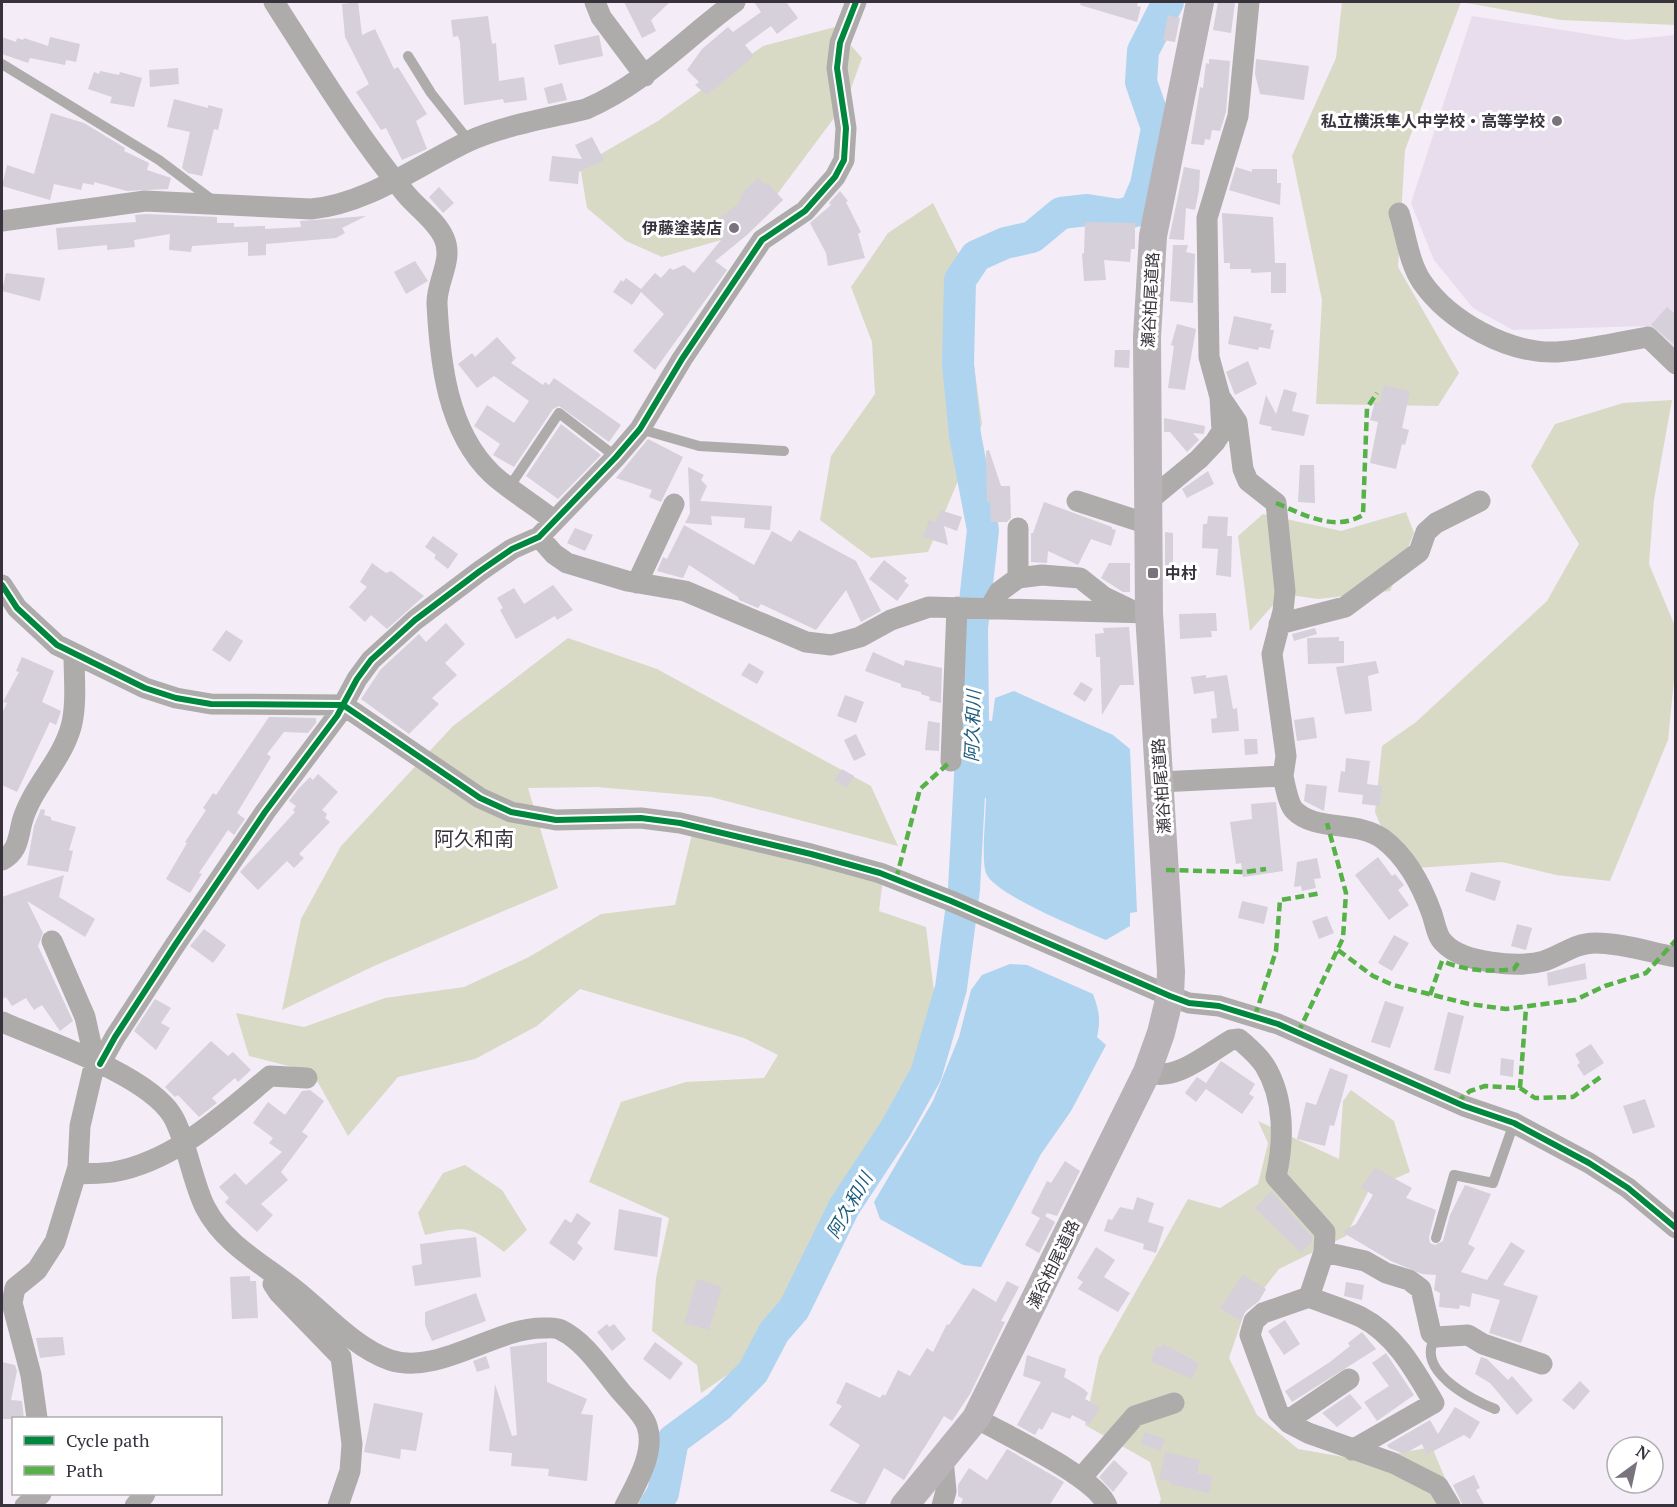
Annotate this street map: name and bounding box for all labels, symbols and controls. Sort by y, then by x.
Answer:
place label: 私立横浜隼人中学校・高等学校 [1321,110,1545,132]
marker: 私立横浜隼人中学校・高等学校 [1550,114,1564,128]
place label: 伊藤塗装店 [641,217,722,239]
marker: 伊藤塗装店 [727,221,741,235]
street label: 瀬谷柏尾道路 [1137,251,1163,349]
place label: 中村 [1165,562,1197,584]
marker: 中村 [1146,566,1160,580]
water label: 阿久和川 [959,688,985,762]
street label: 瀬谷柏尾道路 [1147,737,1175,835]
district label: 阿久和南 [434,825,514,852]
water label: 阿久和川 [821,1166,878,1242]
street label: 瀬谷柏尾道路 [1022,1216,1084,1312]
legend [12,1417,222,1495]
text: Cycle path [66,1428,150,1452]
north arrow [1605,1435,1665,1495]
text: N [1632,1440,1654,1465]
text: Path [66,1458,103,1482]

